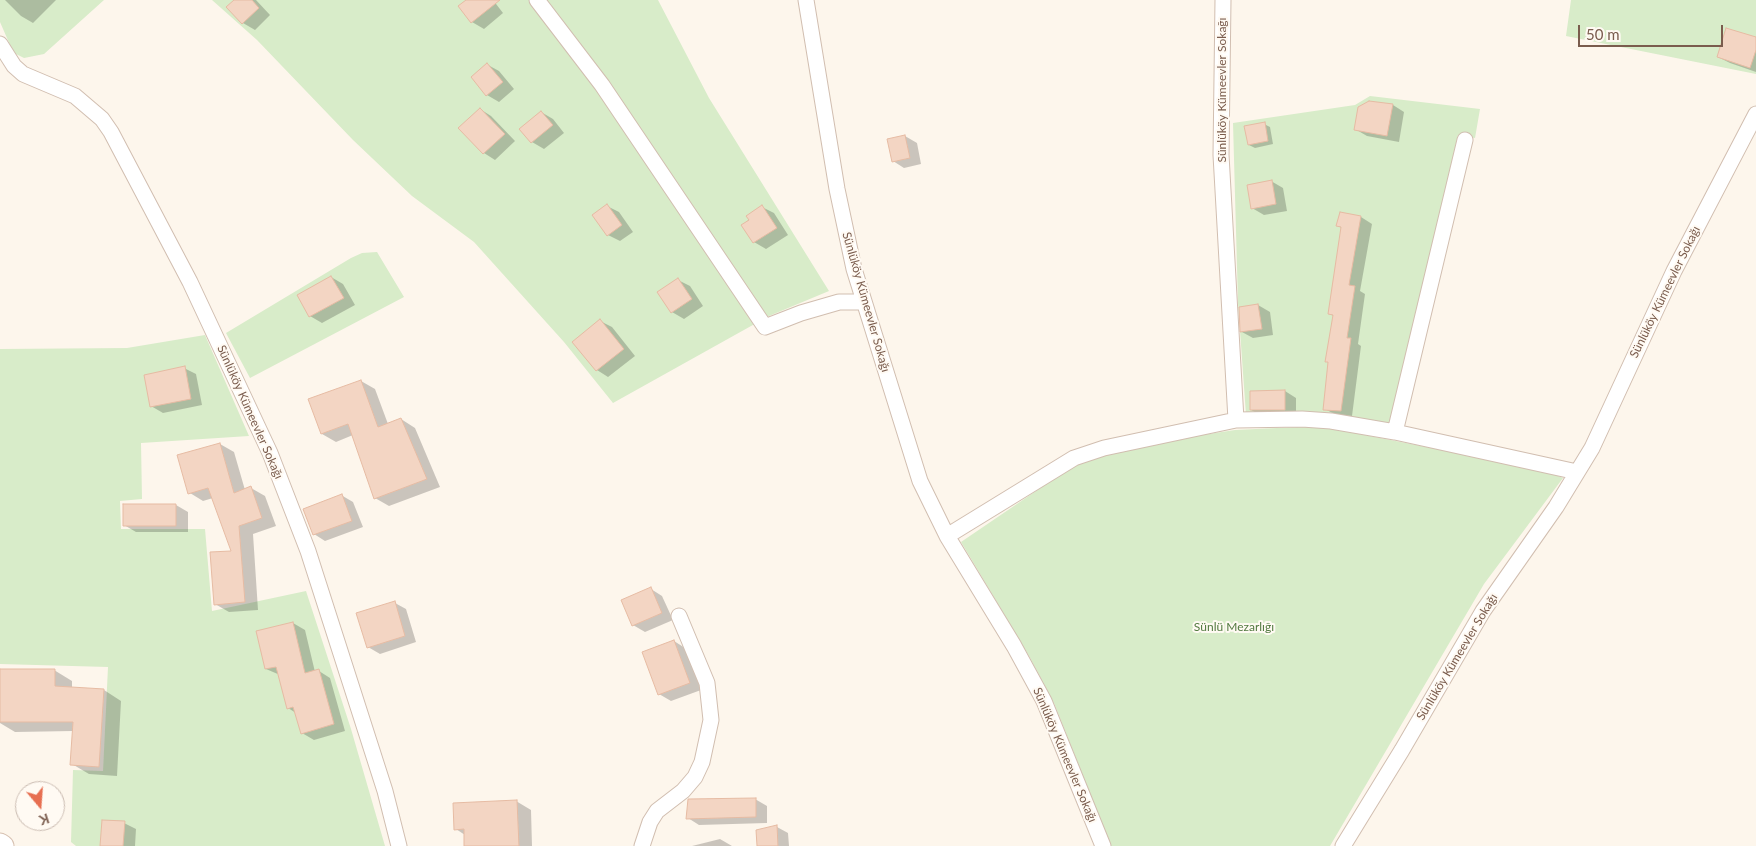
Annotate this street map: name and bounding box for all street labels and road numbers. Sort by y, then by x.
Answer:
street label: Sünlüköy Kümeevler Sokağı [1215,18,1229,162]
street label: Sünlüköy Kümeevler Sokağı [1627,224,1703,360]
street label: Sünlüköy Kümeevler Sokağı [839,230,893,374]
street label: Sünlüköy Kümeevler Sokağı [214,343,286,481]
street label: Sünlüköy Kümeevler Sokağı [1414,591,1500,723]
street label: Sünlüköy Kümeevler Sokağı [1030,685,1100,825]

